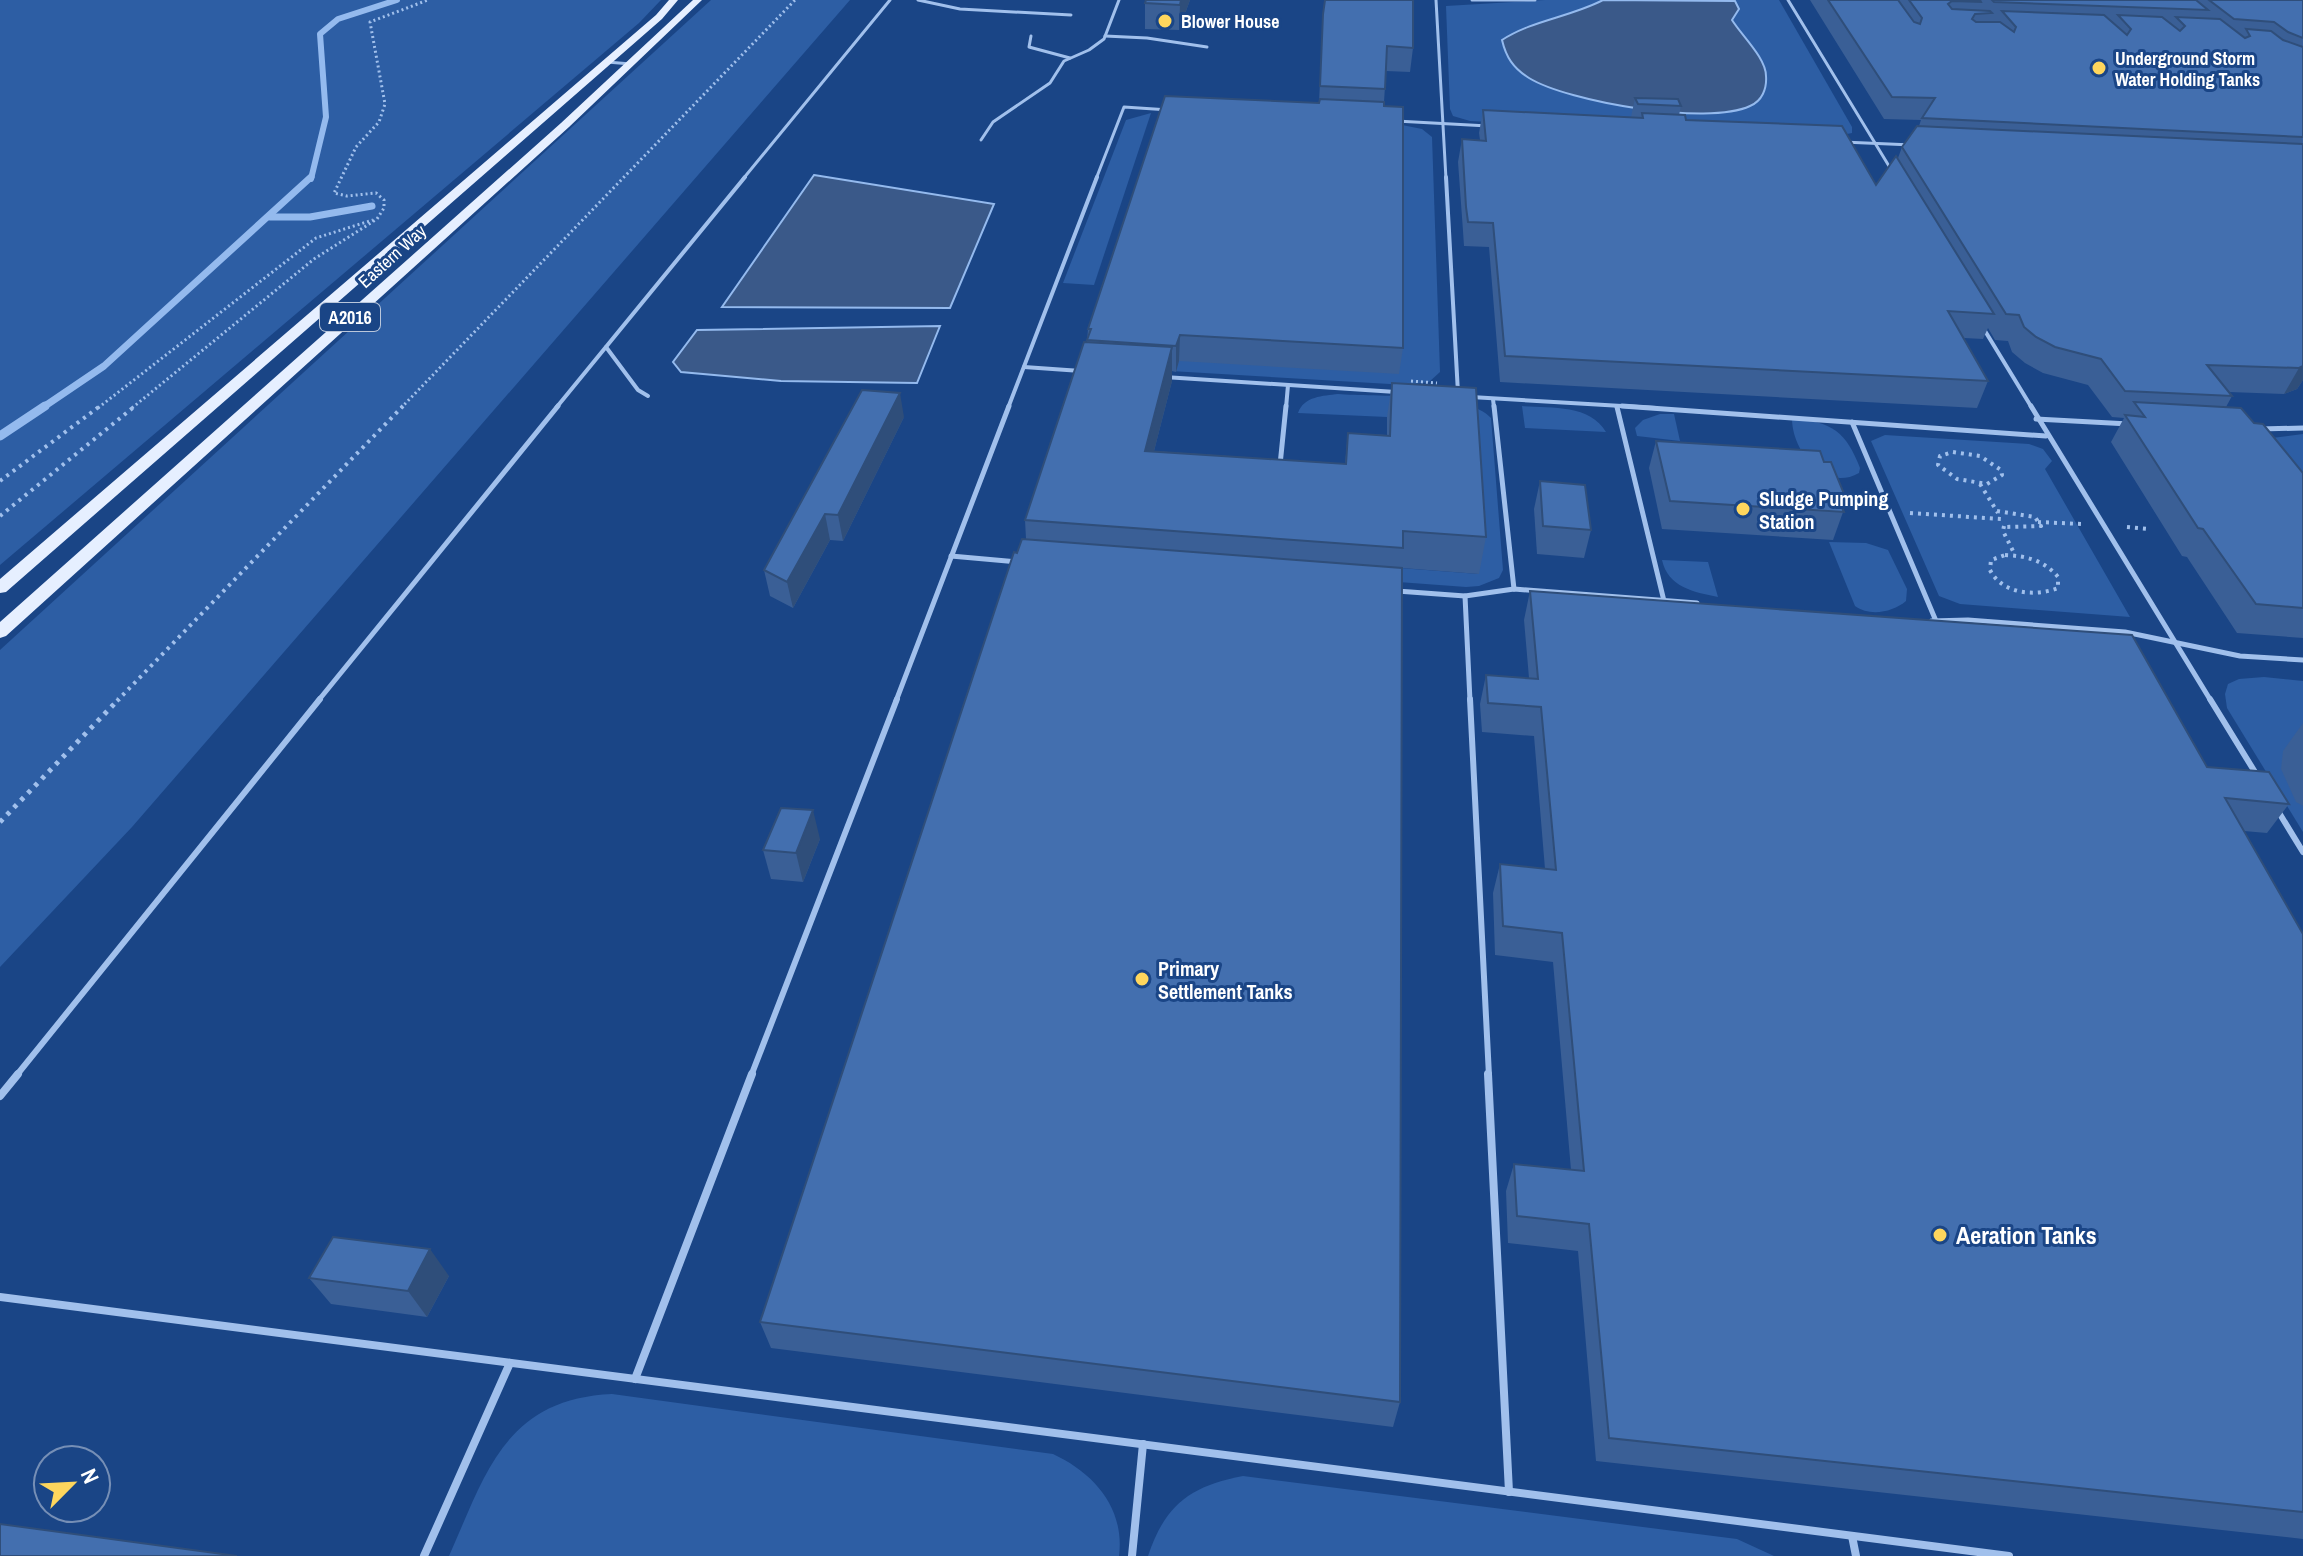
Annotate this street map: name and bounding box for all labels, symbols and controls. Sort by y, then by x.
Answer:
place label: Blower House [1181,9,1279,34]
marker: Blower House [1156,12,1174,30]
place label: Underground Storm Water Holding Tanks [2115,46,2260,92]
marker: Underground Storm Water Holding Tanks [2090,59,2108,77]
street label: Eastern Way [352,218,432,293]
road number: A2016 [320,303,380,331]
place label: Sludge Pumping Station [1759,485,1888,535]
marker: Sludge Pumping Station [1734,500,1752,518]
place label: Primary Settlement Tanks [1158,955,1293,1005]
marker: Primary Settlement Tanks [1133,970,1151,988]
place label: Aeration Tanks [1956,1219,2097,1251]
marker: Aeration Tanks [1931,1226,1949,1244]
north arrow [32,1444,112,1524]
text: N [74,1464,107,1488]

